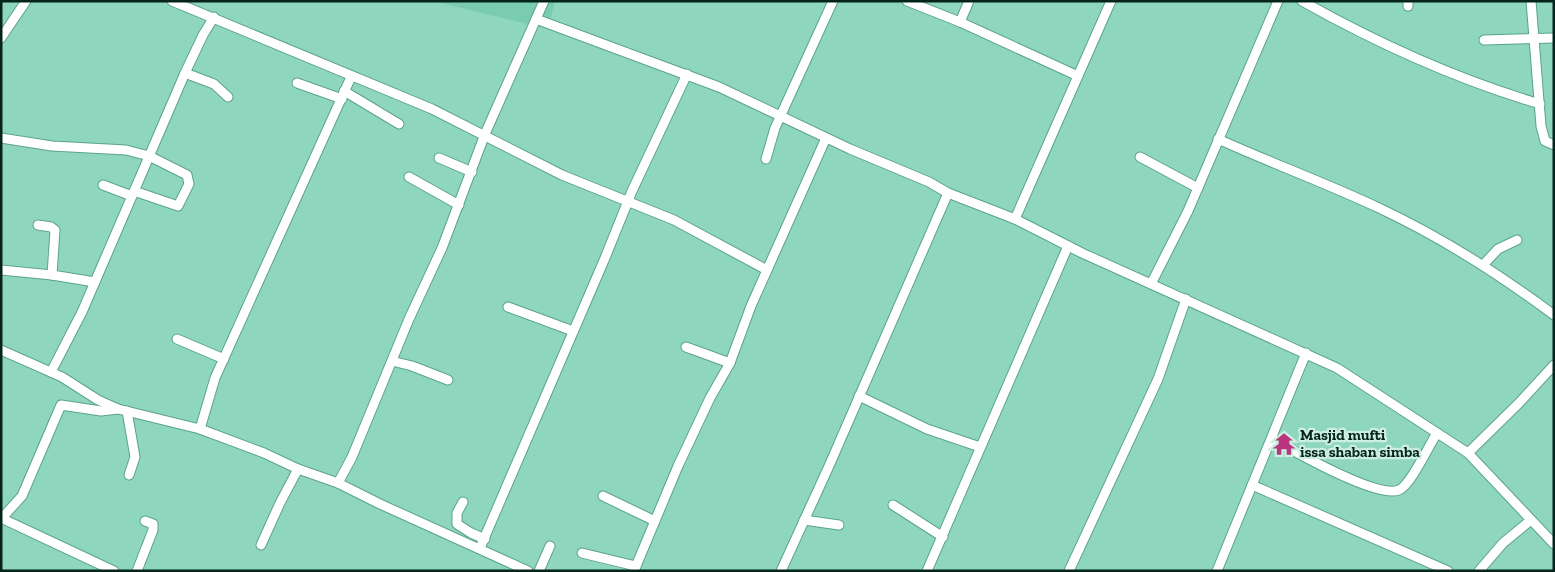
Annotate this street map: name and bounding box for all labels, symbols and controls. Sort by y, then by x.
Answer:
place label: Masjid mufti issa shaban simba [1300,426,1420,461]
temple icon: Masjid mufti issa shaban simba [1271,431,1297,457]

